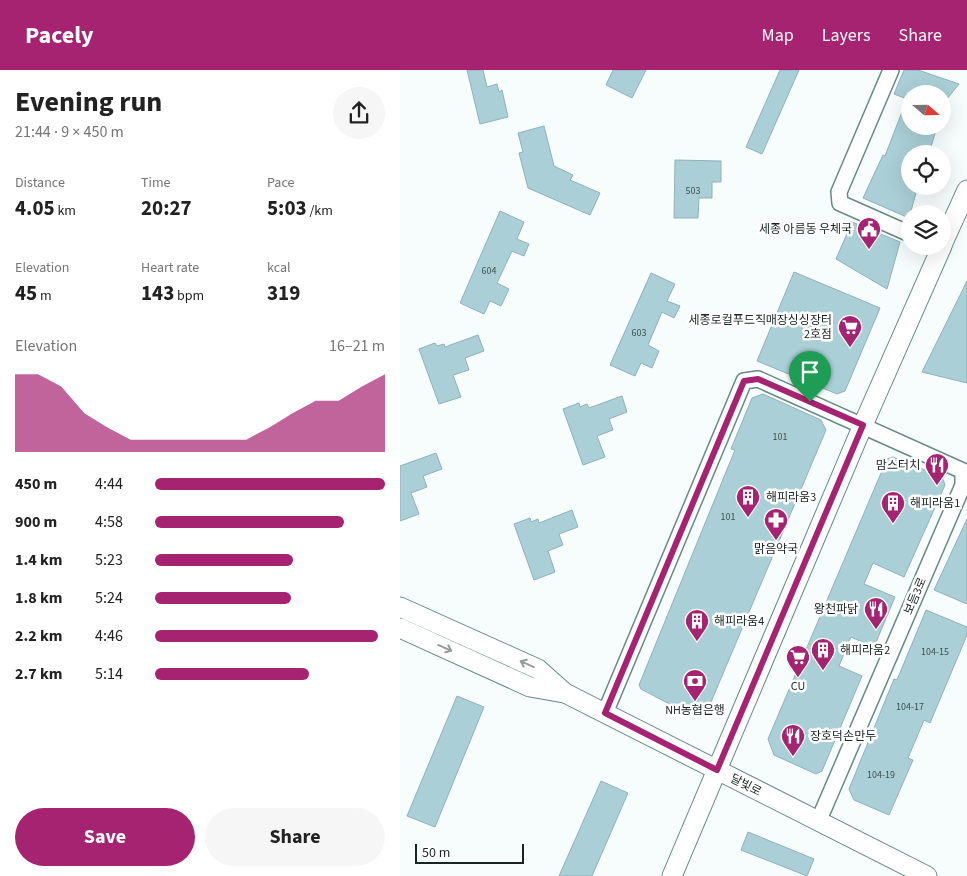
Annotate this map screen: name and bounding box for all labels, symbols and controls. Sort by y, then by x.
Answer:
text: Pacely [25,18,94,53]
text: Map [762,23,794,48]
text: Layers [822,23,871,48]
text: Share [899,23,942,48]
text: Evening run [15,82,162,122]
north arrow [901,85,951,135]
map controls [901,85,951,255]
button: share [333,87,385,139]
text: 21:44 · 9 × 450 m [15,121,124,143]
button: locate [901,145,951,195]
text: Distance [15,173,65,193]
text: Time [141,173,171,193]
text: Pace [267,173,294,193]
house number: 503 [686,184,700,198]
text: 4.05 [15,193,55,223]
text: 20:27 [141,193,192,223]
text: 5:03 [267,193,307,223]
text: km [55,201,76,221]
text: /km [307,201,333,221]
button: layers [901,205,951,255]
public building icon: 세종 아름동 우체국 [856,216,882,250]
place label: 세종 아름동 우체국 [759,221,852,238]
text: Elevation [15,258,70,278]
text: Heart rate [141,258,199,278]
text: kcal [267,258,291,278]
house number: 604 [482,264,496,278]
text: 45 [15,278,37,308]
text: 143 [141,278,174,308]
text: 319 [267,278,300,308]
text: m [37,286,52,306]
text: bpm [174,286,204,306]
place label: 세종로컬푸드직매장싱싱장터 2호점 [688,312,832,343]
supermarket icon: 세종로컬푸드직매장싱싱장터 2호점 [837,314,863,348]
house number: 603 [632,326,646,340]
text: Elevation [15,335,77,357]
text: 16–21 m [329,335,385,357]
pin [789,351,831,402]
icon: arrive [796,358,824,386]
house number: 101 [773,430,787,444]
restaurant icon: 맘스터치 [924,452,950,486]
place label: 맘스터치 [876,457,920,474]
text: 450 m [15,473,57,495]
text: 4:44 [95,473,123,495]
building icon: 해피라움3 [735,484,761,518]
place label: 해피라움3 [766,489,816,506]
building icon: 해피라움1 [880,490,906,524]
place label: 해피라움1 [910,495,960,512]
pharmacy icon: 맑음약국 [763,507,789,541]
house number: 101 [721,510,735,524]
text: 900 m [15,511,57,533]
text: 4:58 [95,511,123,533]
place label: 맑음약국 [754,541,798,558]
text: 1.4 km [15,549,62,571]
text: 5:23 [95,549,123,571]
street label: 보듬3로 [900,575,931,618]
text: 1.8 km [15,587,62,609]
text: 5:24 [95,587,123,609]
restaurant icon: 왕천파닭 [863,596,889,630]
place label: 왕천파닭 [814,601,858,618]
building icon: 해피라움4 [684,608,710,642]
place label: 해피라움4 [714,613,764,630]
text: 2.2 km [15,625,62,647]
text: 4:46 [95,625,123,647]
building icon: 해피라움2 [810,637,836,671]
place label: 해피라움2 [840,642,890,659]
one-way arrow [437,643,452,653]
supermarket icon: CU [785,644,811,678]
house number: 104-15 [921,645,949,659]
one-way arrow [520,659,535,669]
text: 2.7 km [15,663,62,685]
text: 5:14 [95,663,123,685]
bank icon: NH농협은행 [682,668,708,702]
place label: CU [791,678,805,695]
house number: 104-17 [896,700,924,714]
place label: NH농협은행 [665,702,725,719]
restaurant icon: 장호덕손만두 [780,723,806,757]
place label: 장호덕손만두 [810,728,876,745]
house number: 104-19 [867,768,895,782]
street label: 달빛로 [727,770,764,801]
button: Save [15,808,195,866]
button: Share [205,808,385,866]
scale bar [415,841,524,864]
text: 50 m [422,843,450,863]

